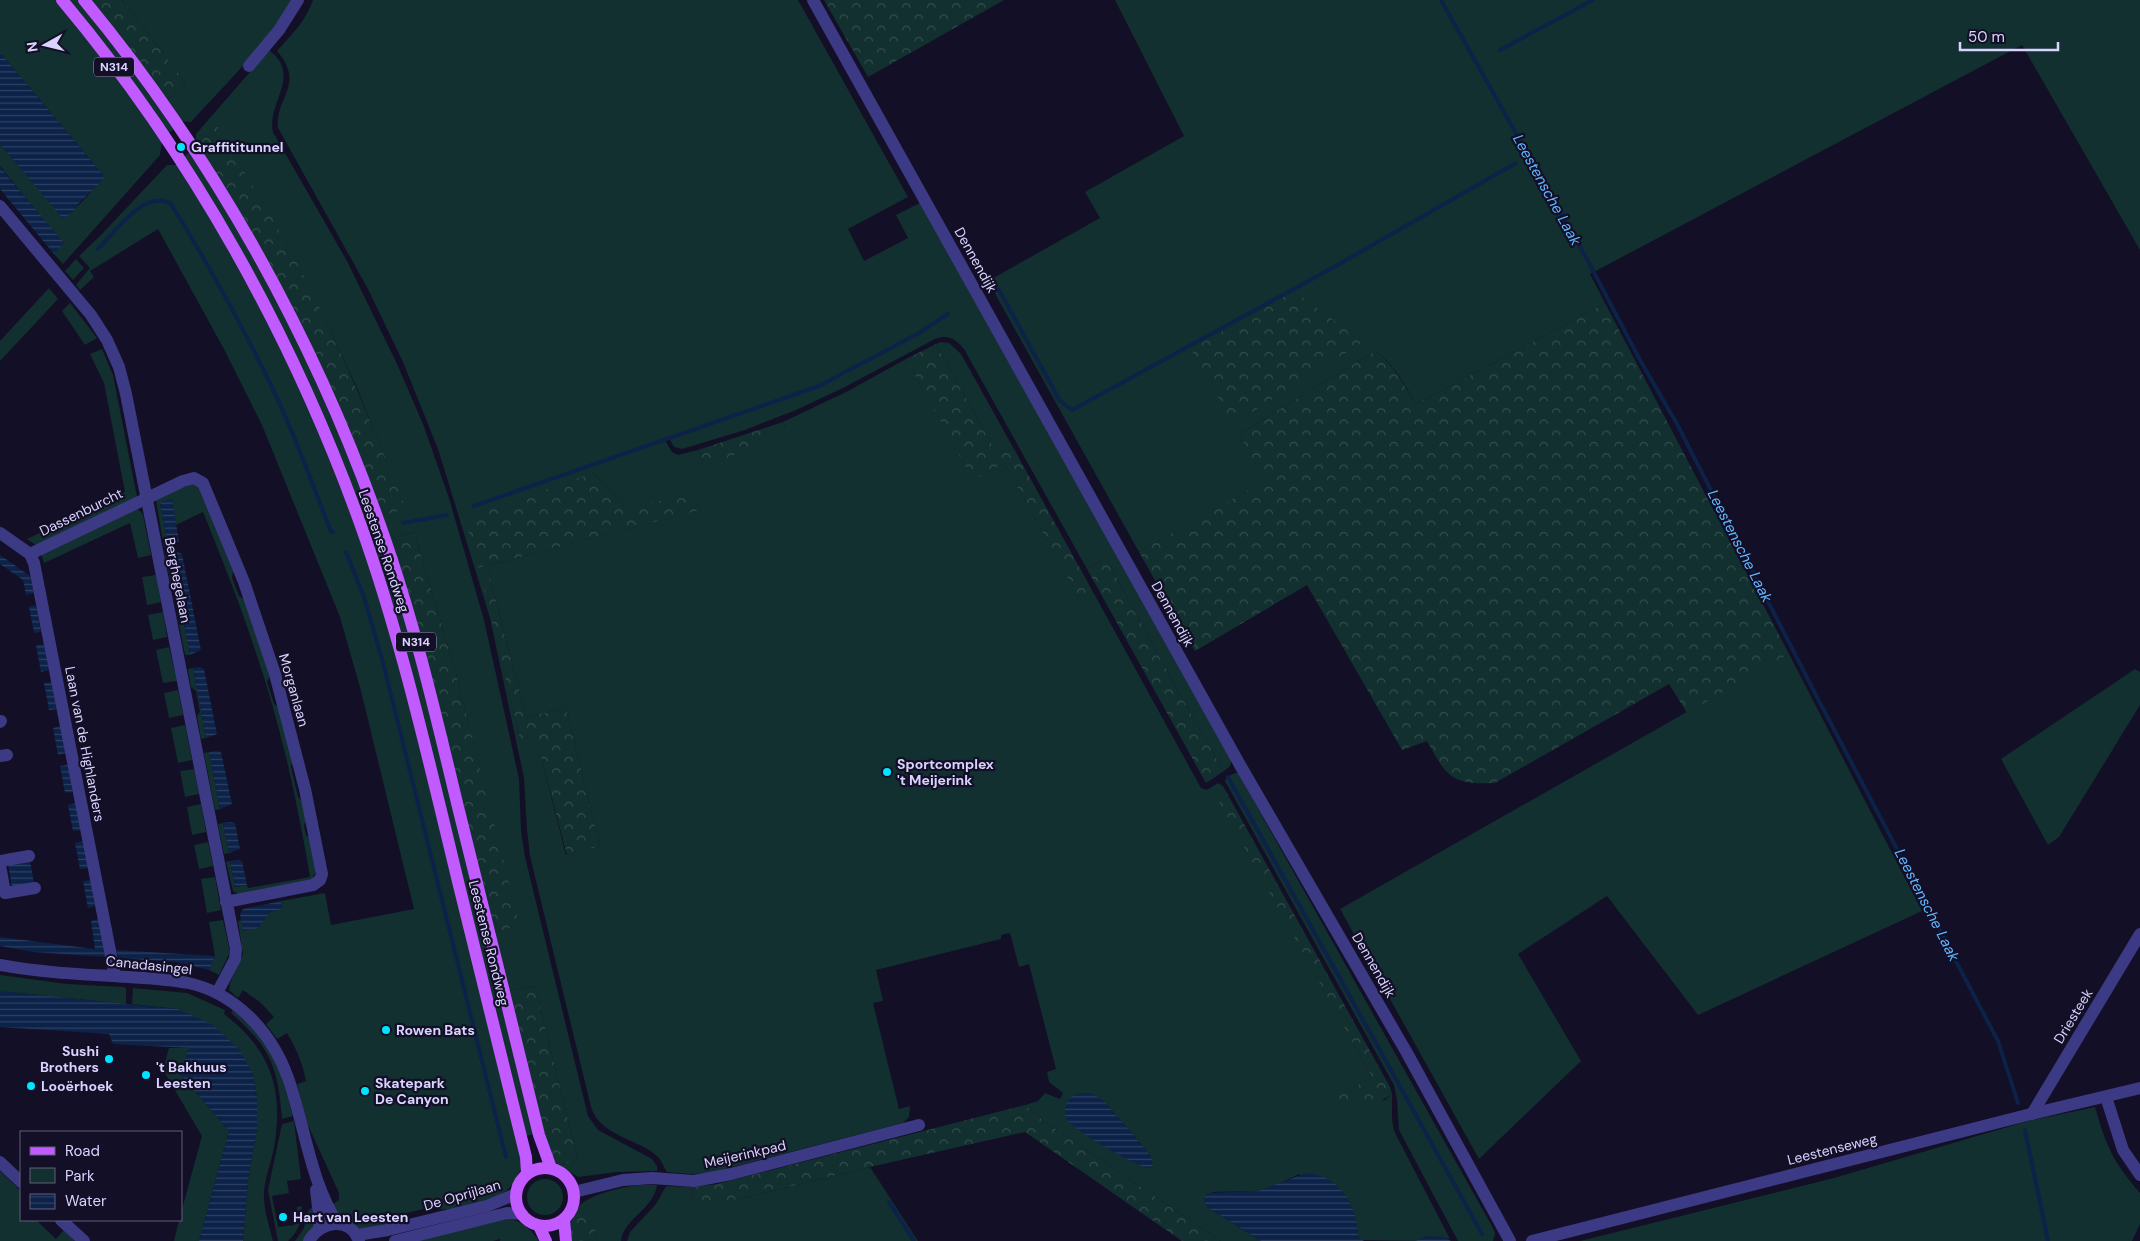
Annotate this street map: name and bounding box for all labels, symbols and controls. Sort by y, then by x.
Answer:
north arrow [20,20,70,70]
scale bar [1960,20,2058,52]
text: 50 m [1968,27,2005,47]
text: N [23,40,42,53]
road number: N314 [94,58,134,76]
water label: Leestensche Laak [1508,131,1586,249]
place label: Graffititunnel [191,138,284,156]
marker: Graffititunnel [175,141,187,153]
street label: Dennendijk [951,224,1001,296]
street label: Dassenburcht [36,484,126,540]
water label: Leestensche Laak [1703,486,1777,606]
street label: Leestense Rondweg [355,487,414,615]
street label: Berghegelaan [161,536,195,624]
street label: Dennendijk [1148,578,1198,650]
road number: N314 [396,632,436,652]
street label: Morganlaan [275,651,313,729]
street label: Laan van de Highlanders [61,665,109,823]
place label: Sportcomplex 't Meijerink [897,755,994,789]
marker: Sportcomplex 't Meijerink [881,766,893,778]
water label: Leestensche Laak [1890,845,1964,965]
street label: Leestense Rondweg [465,878,513,1008]
street label: Dennendijk [1348,929,1400,1001]
street label: Canadasingel [105,952,193,978]
street label: Driesteek [2050,985,2096,1047]
place label: Rowen Bats [396,1021,475,1039]
marker: Rowen Bats [380,1024,392,1036]
place label: Sushi Brothers [40,1042,99,1076]
marker: Sushi Brothers [103,1053,115,1065]
place label: 't Bakhuus Leesten [156,1058,227,1092]
marker: 't Bakhuus Leesten [140,1069,152,1081]
place label: Skatepark De Canyon [375,1074,449,1108]
place label: Looërhoek [41,1077,113,1095]
marker: Looërhoek [25,1080,37,1092]
marker: Skatepark De Canyon [359,1085,371,1097]
street label: Leestenseweg [1785,1129,1879,1169]
legend [20,1131,182,1221]
street label: Meijerinkpad [702,1136,788,1172]
text: Road [65,1141,100,1161]
text: Park [65,1166,95,1186]
street label: De Oprijlaan [421,1175,503,1215]
text: Water [65,1191,107,1211]
place label: Hart van Leesten [293,1208,408,1226]
marker: Hart van Leesten [277,1211,289,1223]

